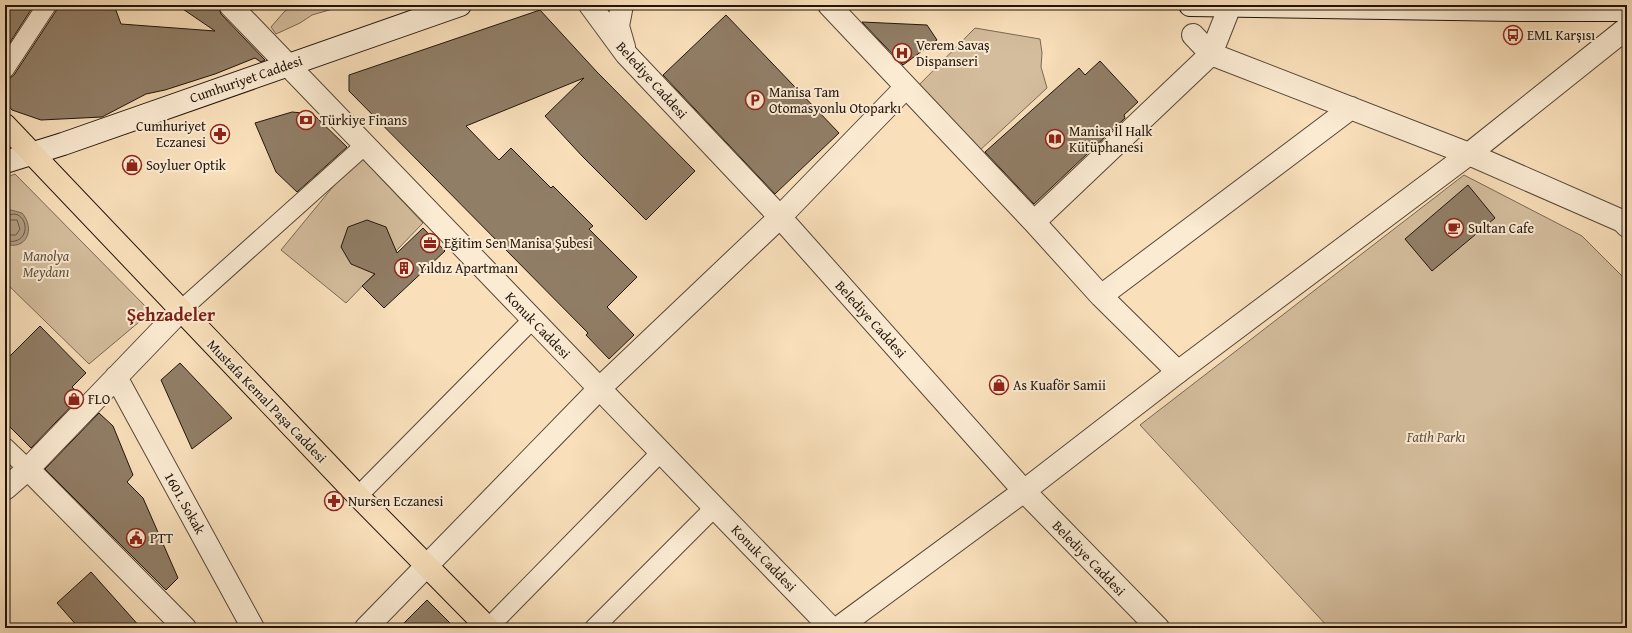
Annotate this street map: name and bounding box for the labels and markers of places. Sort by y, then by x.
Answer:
bus stop icon: EML Karşısı [1502,24,1524,46]
place label: EML Karşısı [1527,25,1595,45]
place label: Verem Savaş Dispanseri [916,35,990,71]
hospital icon: Verem Savaş Dispanseri [891,42,913,64]
place label: Manisa Tam Otomasyonlu Otoparkı [769,82,901,118]
parking icon: Manisa Tam Otomasyonlu Otoparkı [744,89,766,111]
bank icon: Türkiye Finans [295,109,317,131]
place label: Türkiye Finans [320,110,407,130]
place label: Cumhuriyet Eczanesi [136,116,206,152]
place label: Manisa İl Halk Kütüphanesi [1069,121,1153,157]
pharmacy icon: Cumhuriyet Eczanesi [209,123,231,145]
library icon: Manisa İl Halk Kütüphanesi [1044,128,1066,150]
shop icon: Soyluer Optik [121,154,143,176]
place label: Soyluer Optik [146,155,227,175]
cafe icon: Sultan Cafe [1443,217,1465,239]
place label: Sultan Cafe [1468,218,1535,238]
office icon: Eğitim Sen Manisa Şubesi [419,232,441,254]
place label: Eğitim Sen Manisa Şubesi [444,233,593,253]
building icon: Yıldız Apartmanı [393,257,415,279]
place label: Yıldız Apartmanı [418,258,518,278]
shop icon: As Kuaför Samii [988,374,1010,396]
place label: As Kuaför Samii [1013,375,1106,395]
shop icon: FLO [63,388,85,410]
place label: FLO [88,389,110,409]
pharmacy icon: Nursen Eczanesi [323,490,345,512]
place label: Nursen Eczanesi [348,491,444,511]
public building icon: PTT [125,527,147,549]
place label: PTT [150,528,173,548]

